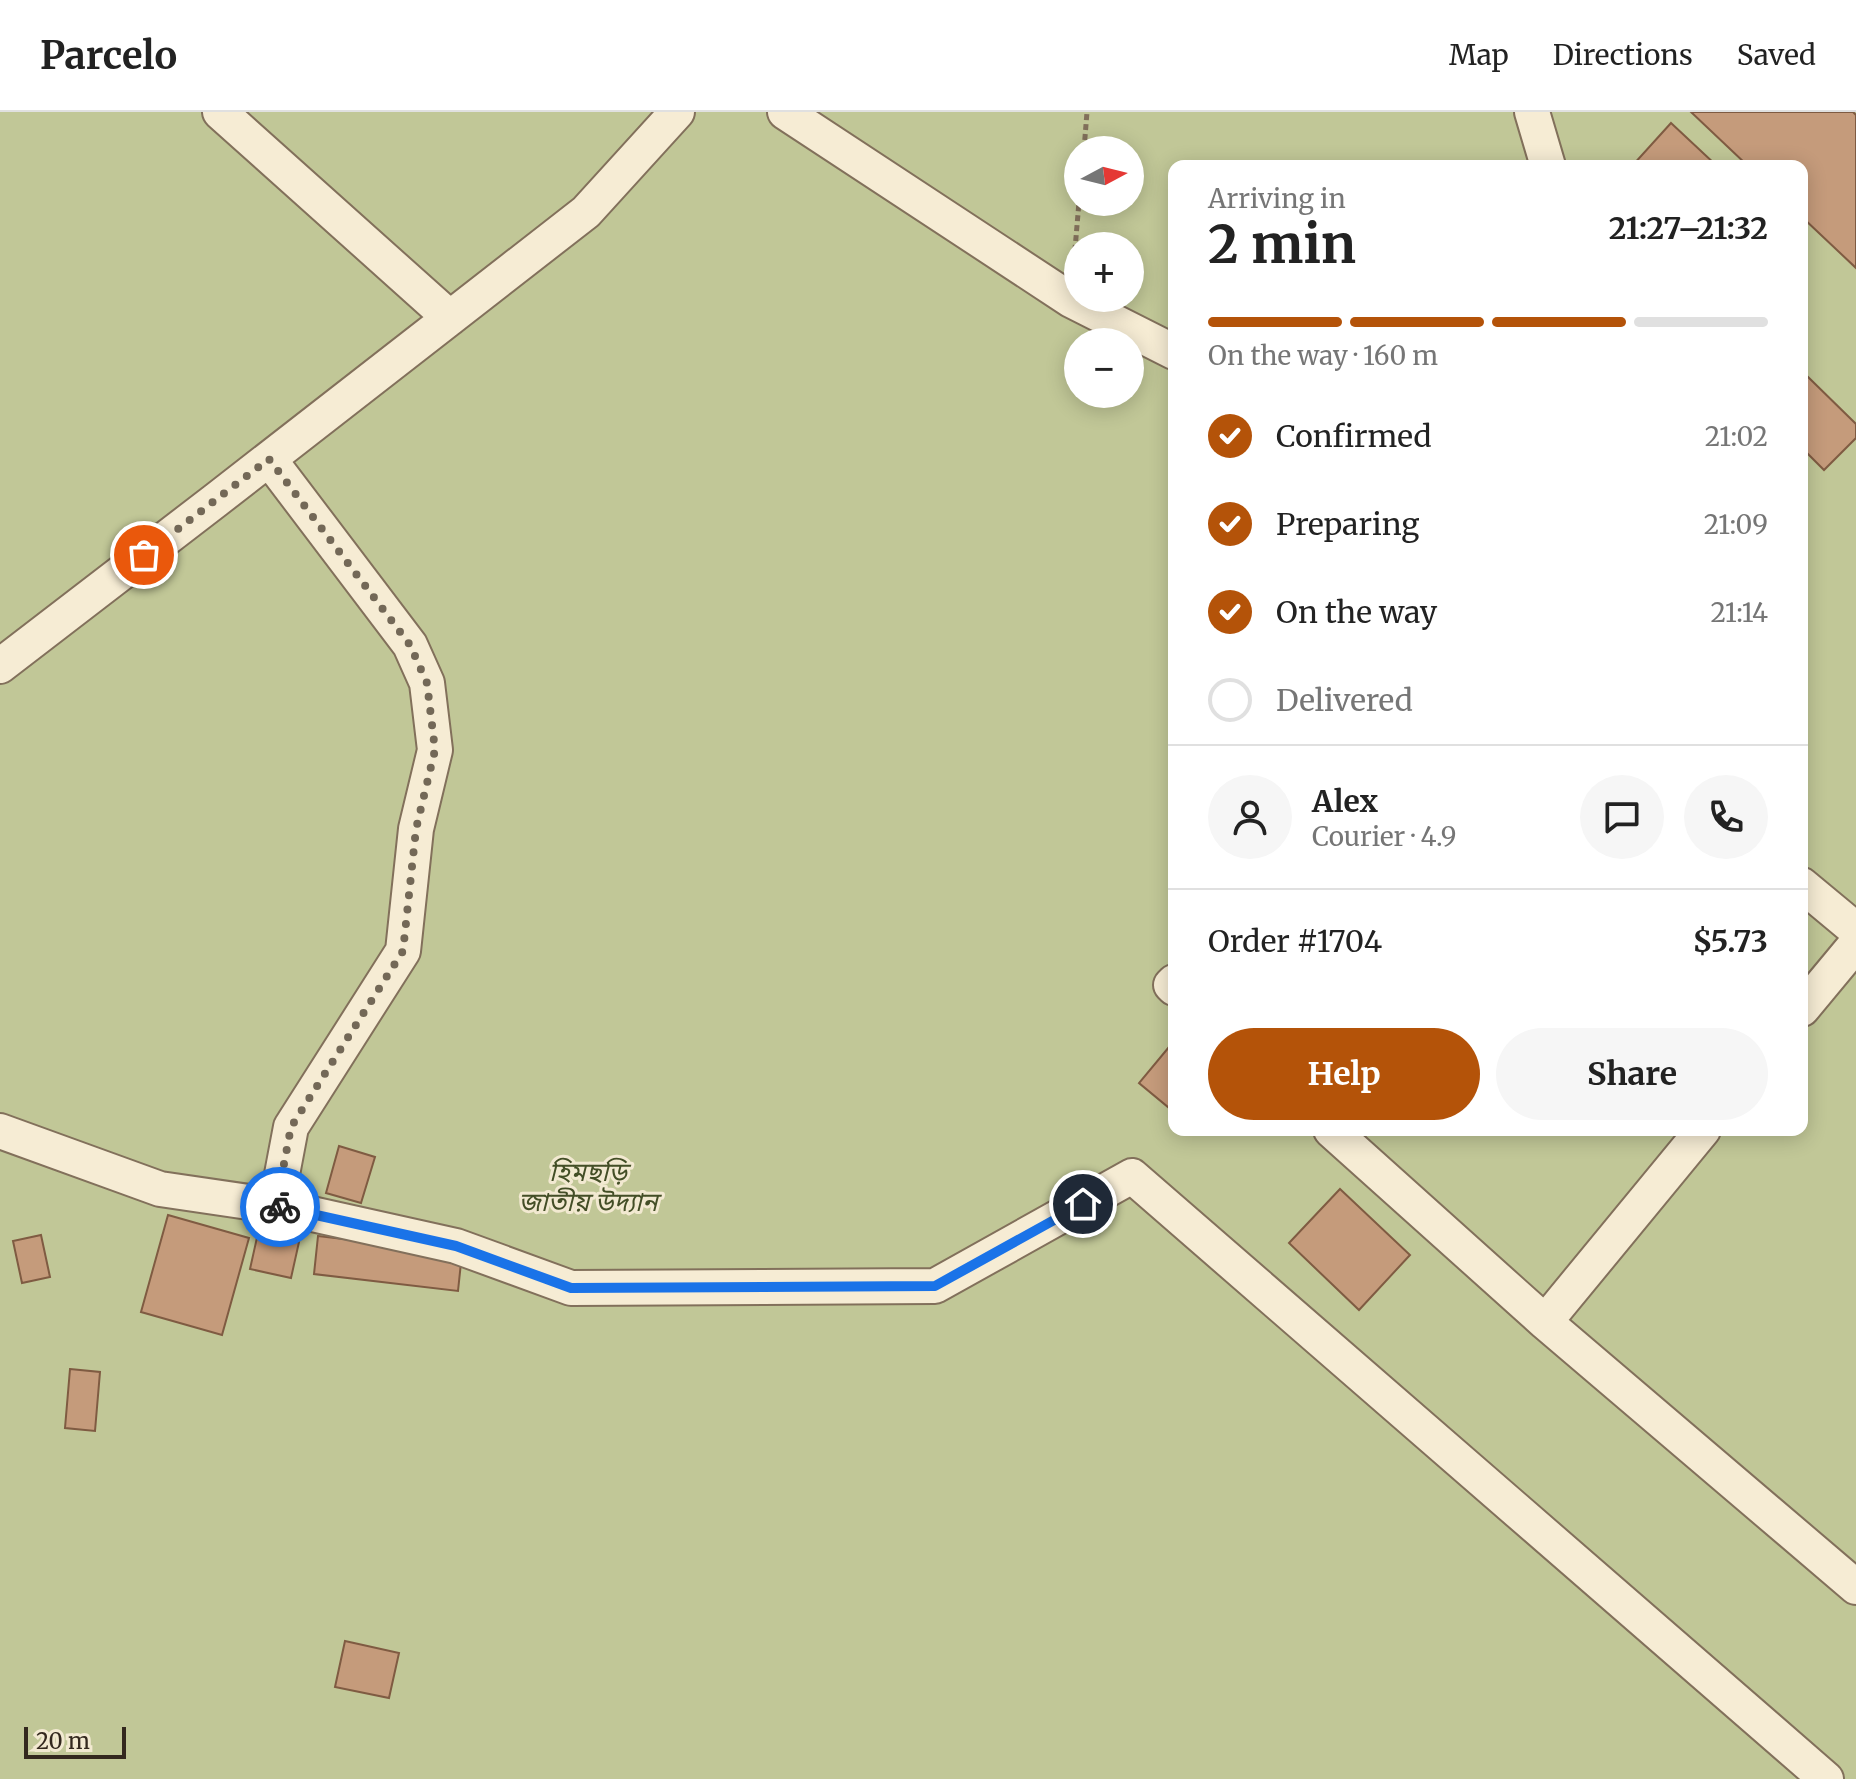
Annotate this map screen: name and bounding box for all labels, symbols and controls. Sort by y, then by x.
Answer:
text: Parcelo [40,32,177,79]
text: Map [1449,37,1509,73]
text: Directions [1553,37,1693,73]
text: Saved [1737,37,1816,73]
north arrow [1064,136,1144,216]
map controls [1064,136,1144,408]
text: Arriving in [1208,182,1346,215]
text: 21:27–21:32 [1609,209,1768,247]
text: 2 min [1208,212,1356,277]
button: + [1064,232,1144,312]
button: − [1064,328,1144,408]
text: On the way · 160 m [1208,339,1438,372]
icon: check [1208,414,1252,458]
text: Confirmed [1276,417,1431,455]
text: 21:02 [1705,420,1768,453]
icon: check [1208,502,1252,546]
text: Preparing [1276,505,1419,543]
text: 21:09 [1704,508,1768,541]
pin [110,521,178,589]
icon: bag [122,533,166,577]
icon: check [1208,590,1252,634]
text: On the way [1276,593,1437,631]
text: 21:14 [1711,596,1768,629]
text: Delivered [1276,681,1413,719]
button: person [1208,775,1292,859]
button: chat [1580,775,1664,859]
button: phone [1684,775,1768,859]
text: Alex [1312,782,1378,820]
text: Courier · 4.9 [1312,820,1456,853]
text: Order #1704 [1208,922,1382,960]
text: $5.73 [1693,922,1768,960]
button: Help [1208,1028,1480,1120]
button: Share [1496,1028,1768,1120]
park label: হিমছড়ি জাতীয় উদ্যান [518,1155,662,1218]
courier [240,1167,320,1247]
pin [1049,1170,1117,1238]
icon: home [1061,1182,1105,1226]
icon: bike [258,1185,302,1229]
scale bar [24,1723,126,1759]
text: 20 m [36,1727,90,1755]

